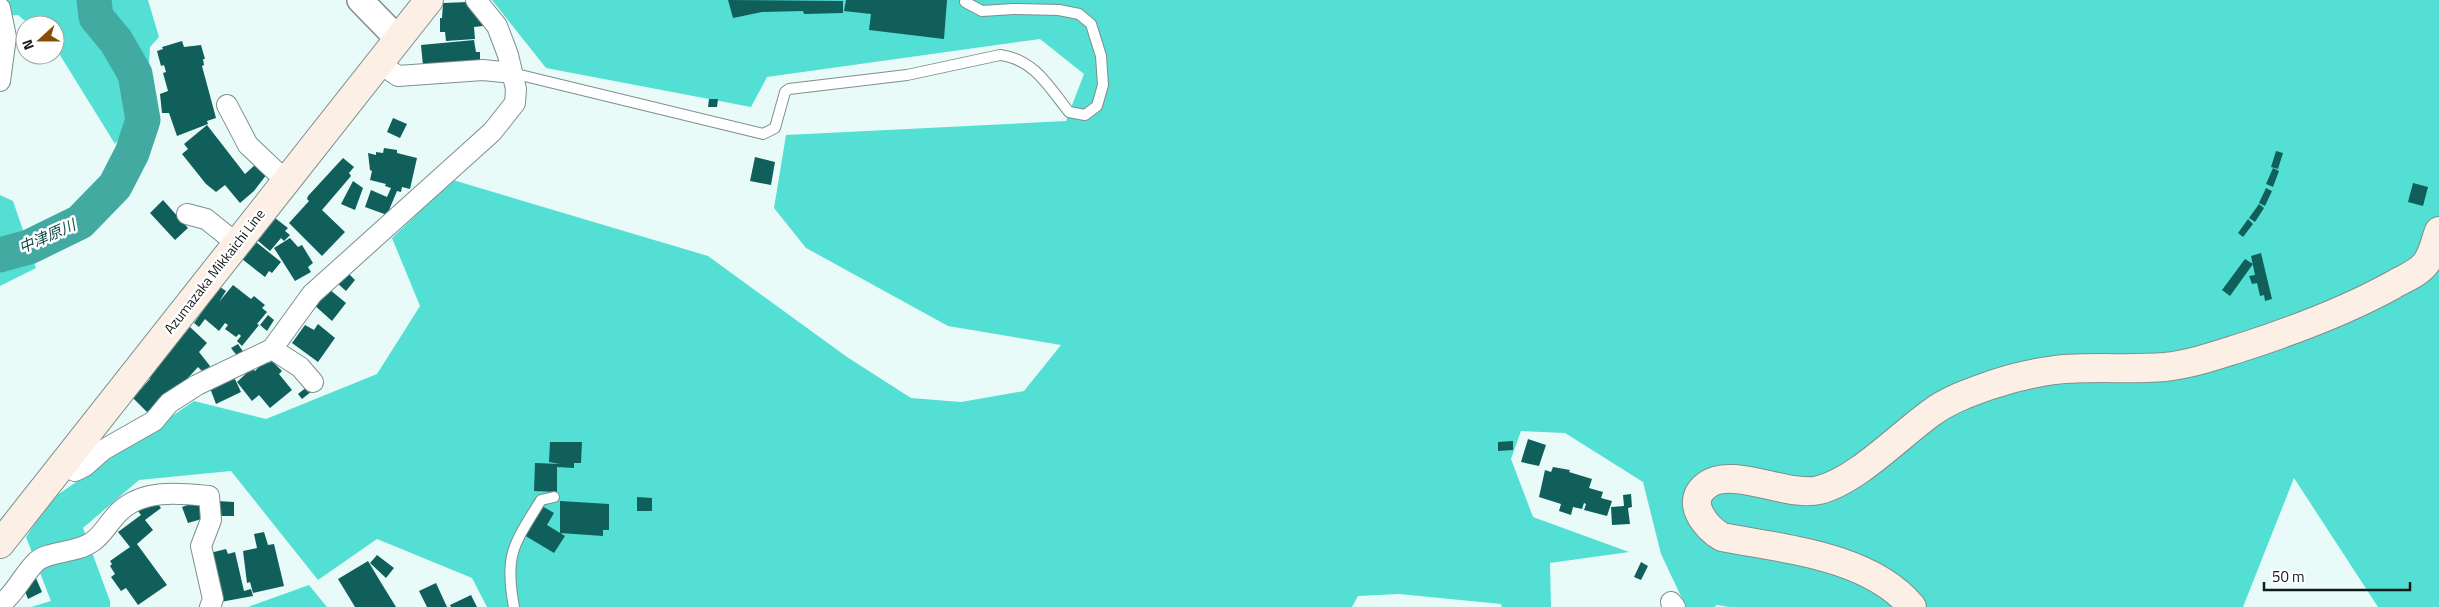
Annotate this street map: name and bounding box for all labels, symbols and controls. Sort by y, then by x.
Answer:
north arrow [15,15,65,65]
text: N [16,37,39,53]
street label: Azumazaka Mikkaichi Line [158,204,270,338]
water label: 中津原川 [15,212,81,259]
scale bar [2264,560,2410,592]
text: 50 m [2272,565,2305,588]

